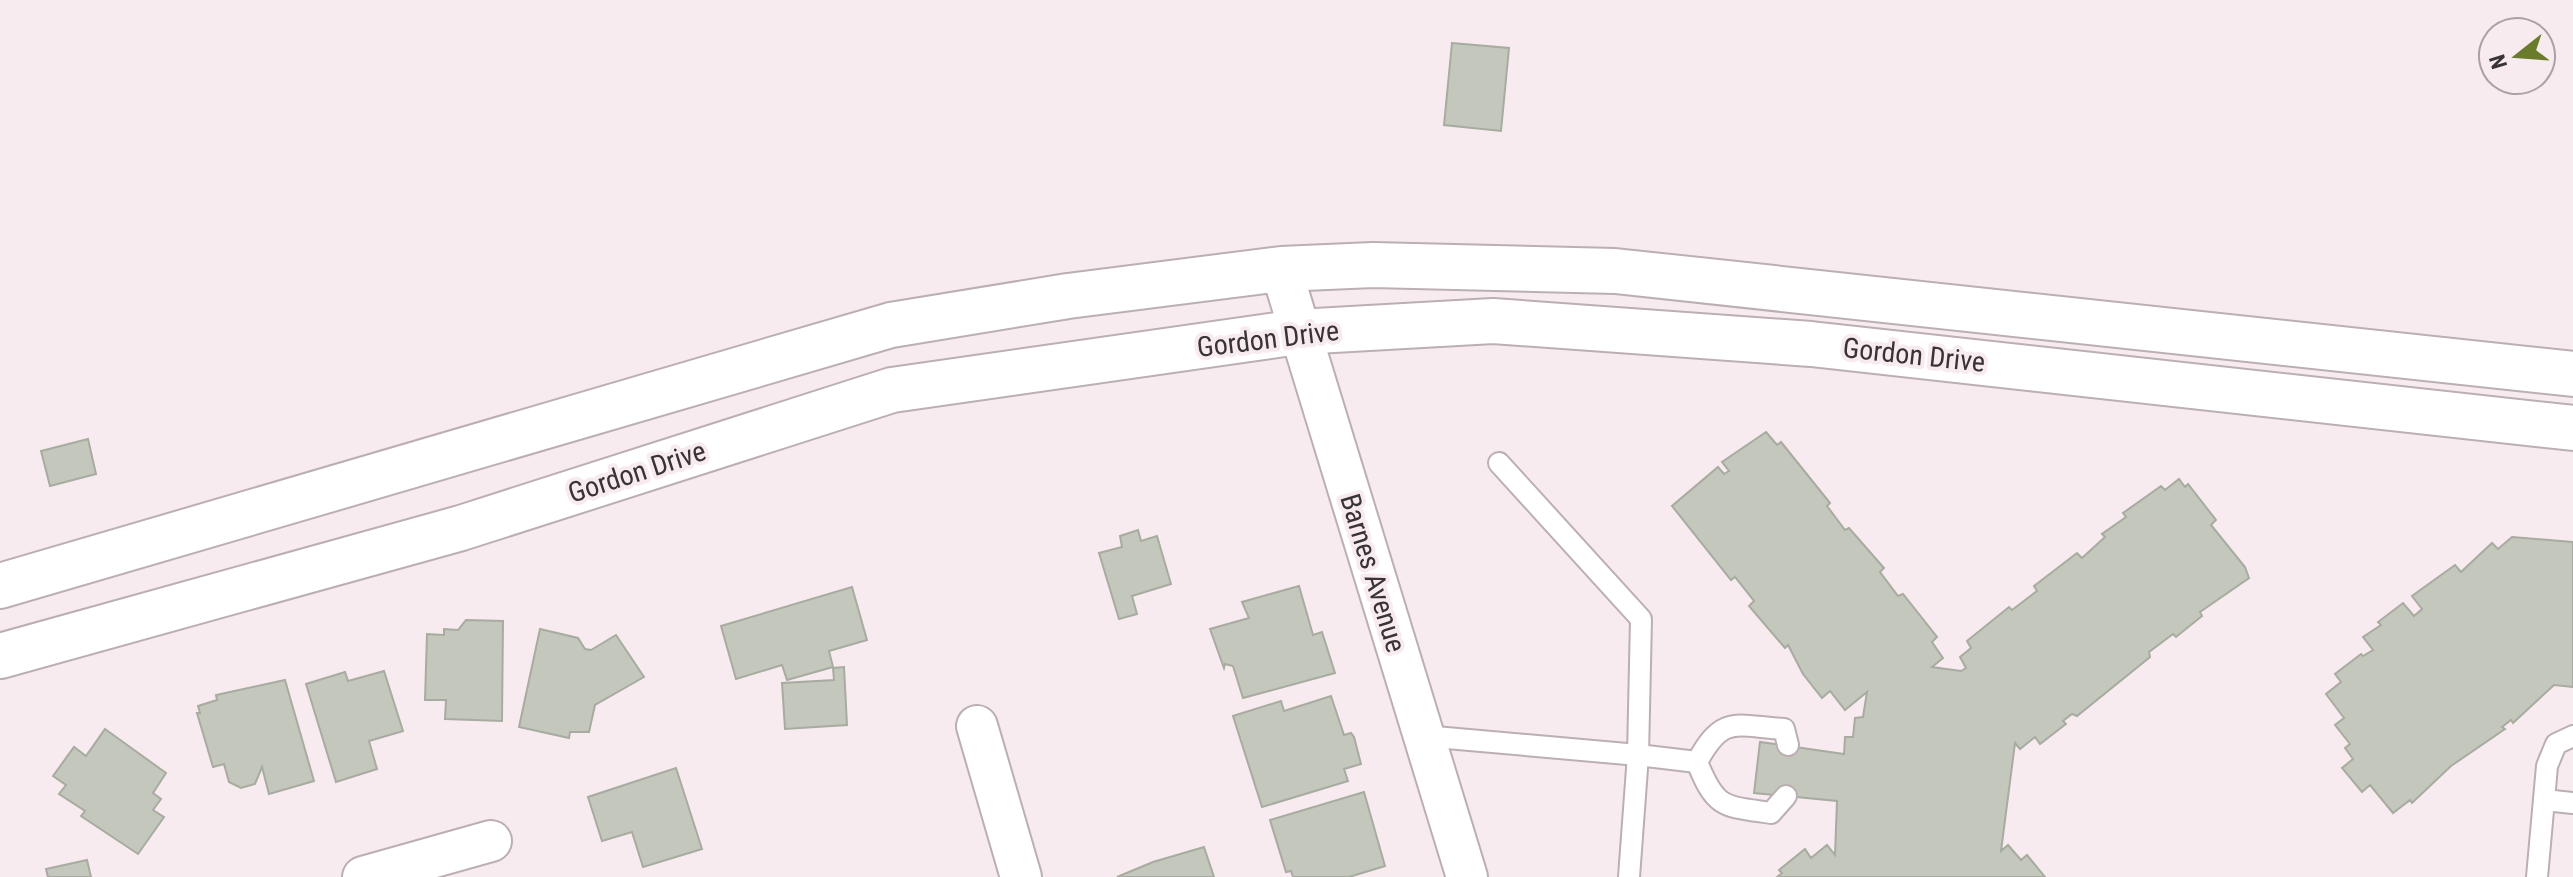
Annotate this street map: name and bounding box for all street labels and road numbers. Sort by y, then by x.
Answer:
street label: Gordon Drive [1195,314,1341,364]
street label: Gordon Drive [1841,331,1987,379]
street label: Gordon Drive [564,434,710,510]
street label: Barnes Avenue [1333,490,1413,656]

